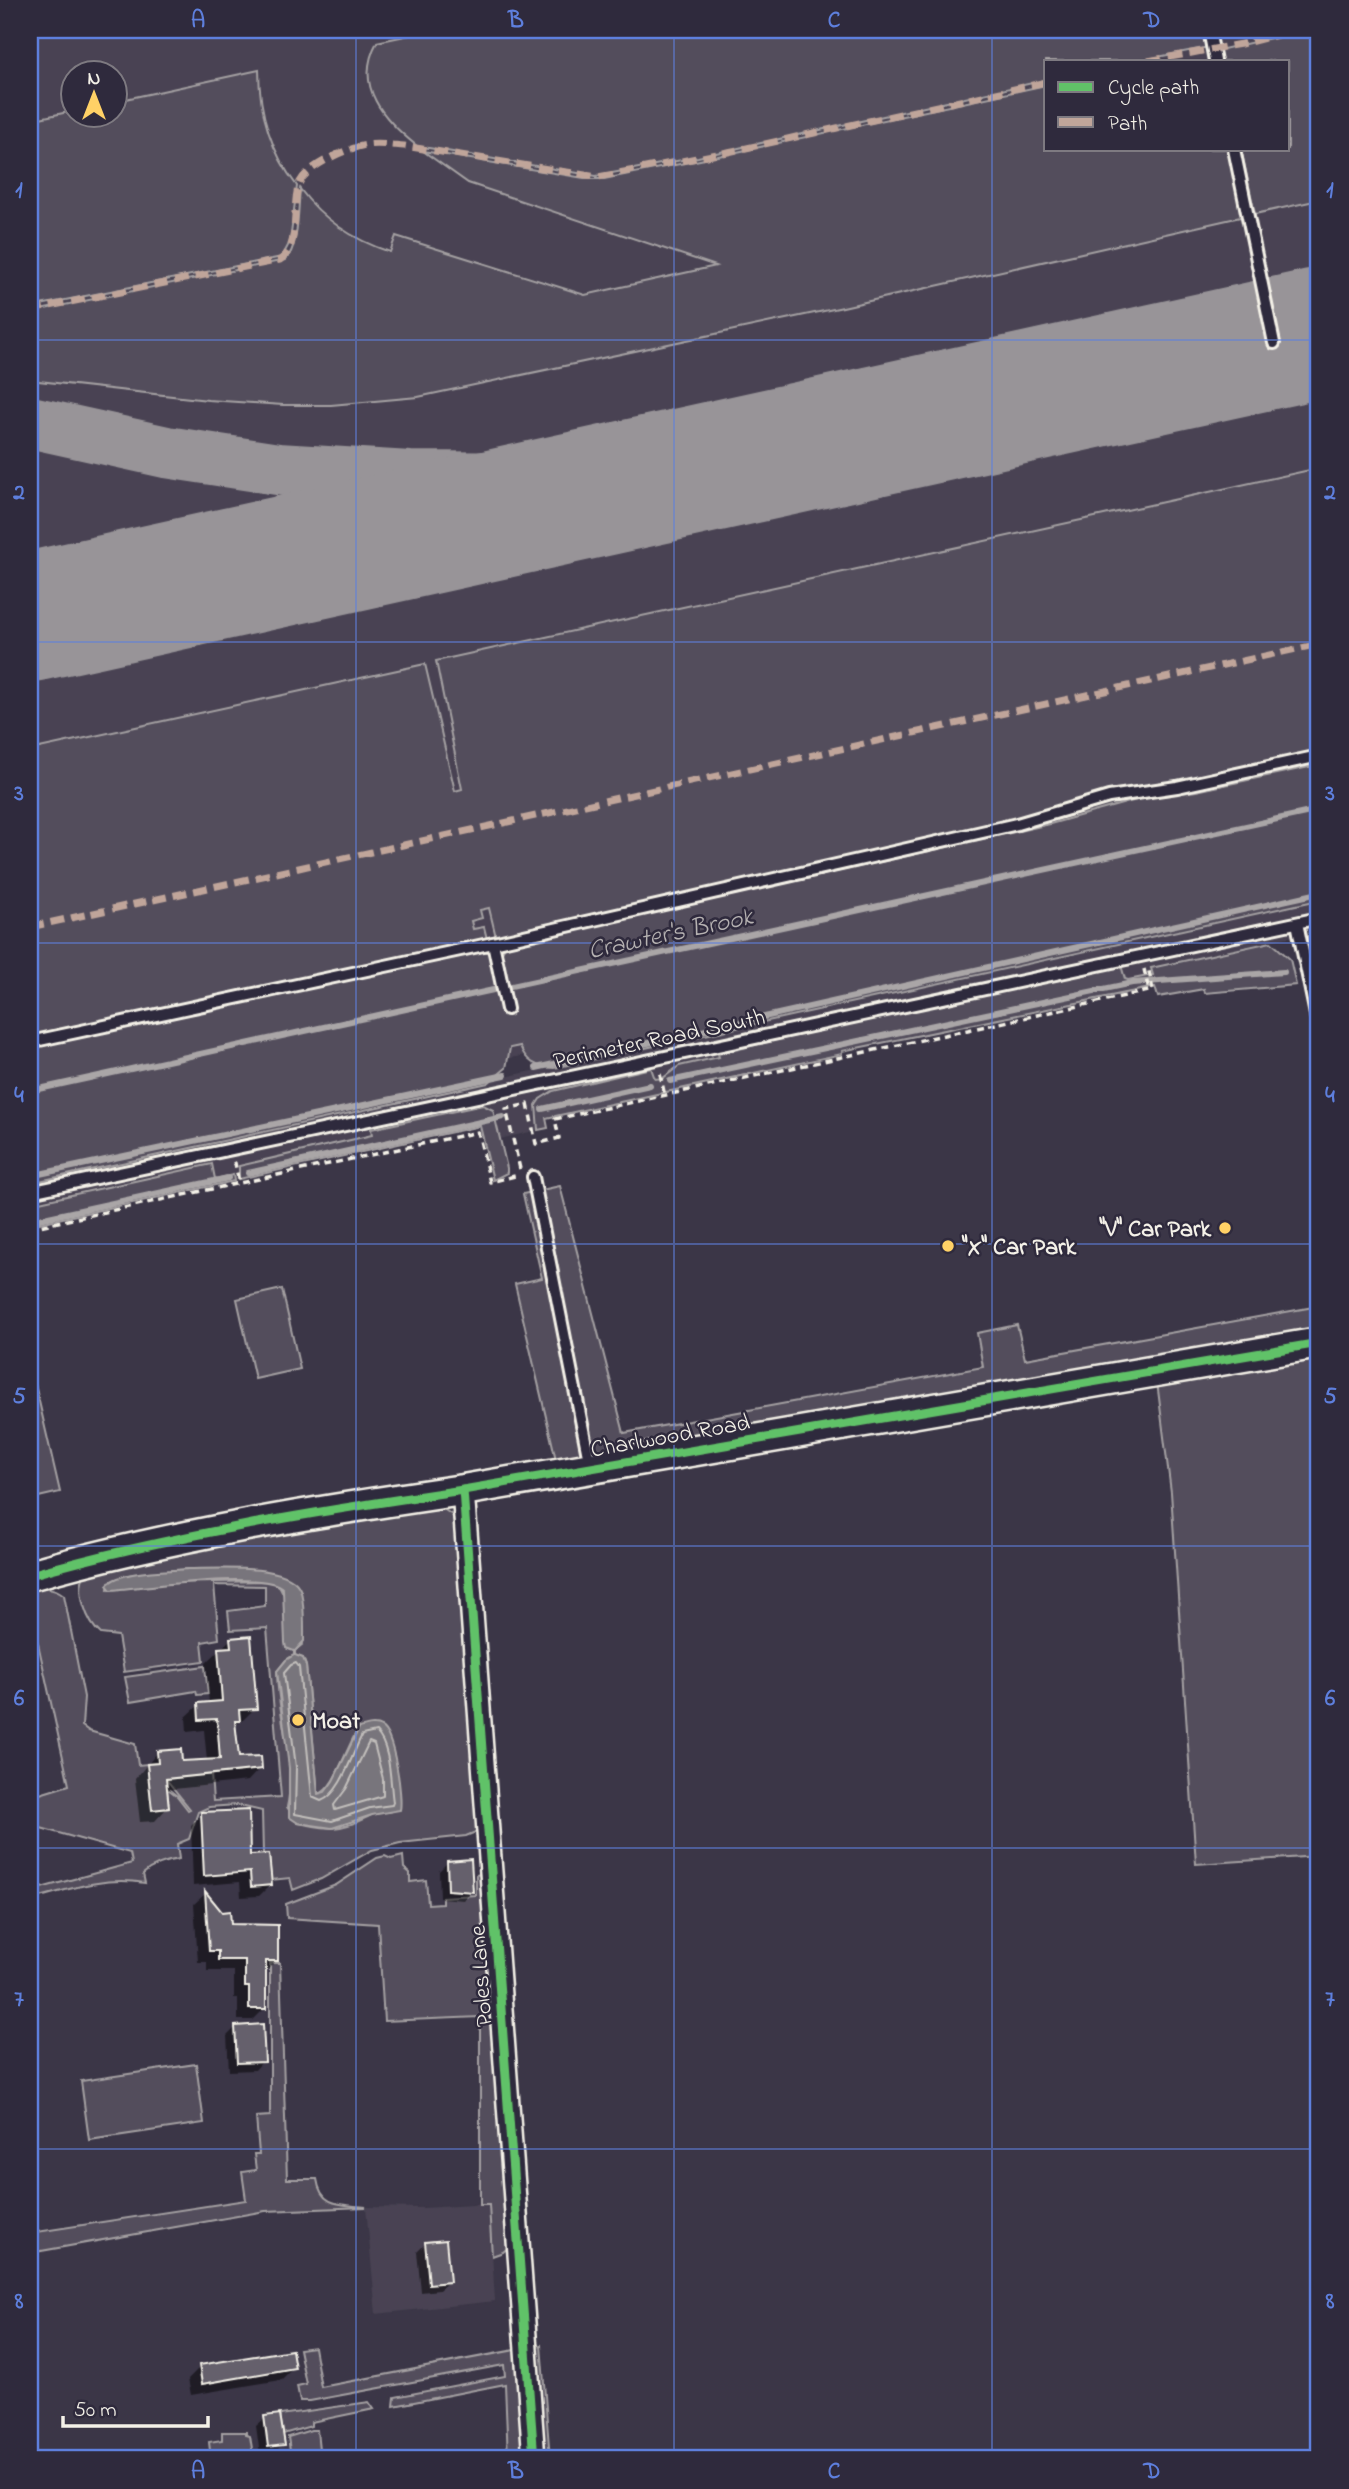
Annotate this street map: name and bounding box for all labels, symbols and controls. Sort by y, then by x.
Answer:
text: A [191,5,205,38]
text: B [507,5,524,38]
text: C [828,5,841,38]
text: D [1143,5,1160,38]
north arrow [60,60,130,130]
legend [1044,60,1290,150]
text: N [88,66,101,93]
text: Cycle path [1108,74,1199,106]
text: Path [1108,110,1147,140]
text: 1 [15,175,23,208]
text: 1 [1326,175,1334,208]
text: 2 [12,477,25,510]
text: 2 [1323,477,1336,510]
text: 3 [13,778,24,811]
text: 3 [1324,778,1335,811]
water label: Crawter's Brook [585,899,758,971]
street label: Perimeter Road South [550,1001,769,1080]
text: 4 [14,1080,24,1113]
text: 4 [1325,1080,1335,1113]
place label: "V" Car Park [1098,1213,1211,1248]
marker: "V" Car Park [1217,1220,1233,1236]
place label: "X" Car Park [961,1231,1077,1266]
marker: "X" Car Park [940,1238,956,1254]
text: 5 [12,1381,26,1414]
text: 5 [1323,1381,1337,1414]
street label: Charlwood Road [588,1406,753,1469]
text: 6 [14,1683,25,1716]
text: 6 [1325,1683,1336,1716]
place label: Moat [312,1705,361,1740]
marker: Moat [290,1712,306,1728]
street label: Poles Lane [461,1924,503,2028]
text: 7 [14,1984,24,2017]
text: 7 [1325,1984,1335,2017]
text: 8 [14,2286,24,2319]
text: 8 [1325,2286,1335,2319]
scale bar [63,2384,208,2428]
text: 50 m [74,2396,117,2426]
text: A [191,2456,205,2489]
text: B [507,2456,524,2489]
text: C [828,2456,841,2489]
text: D [1143,2456,1160,2489]

